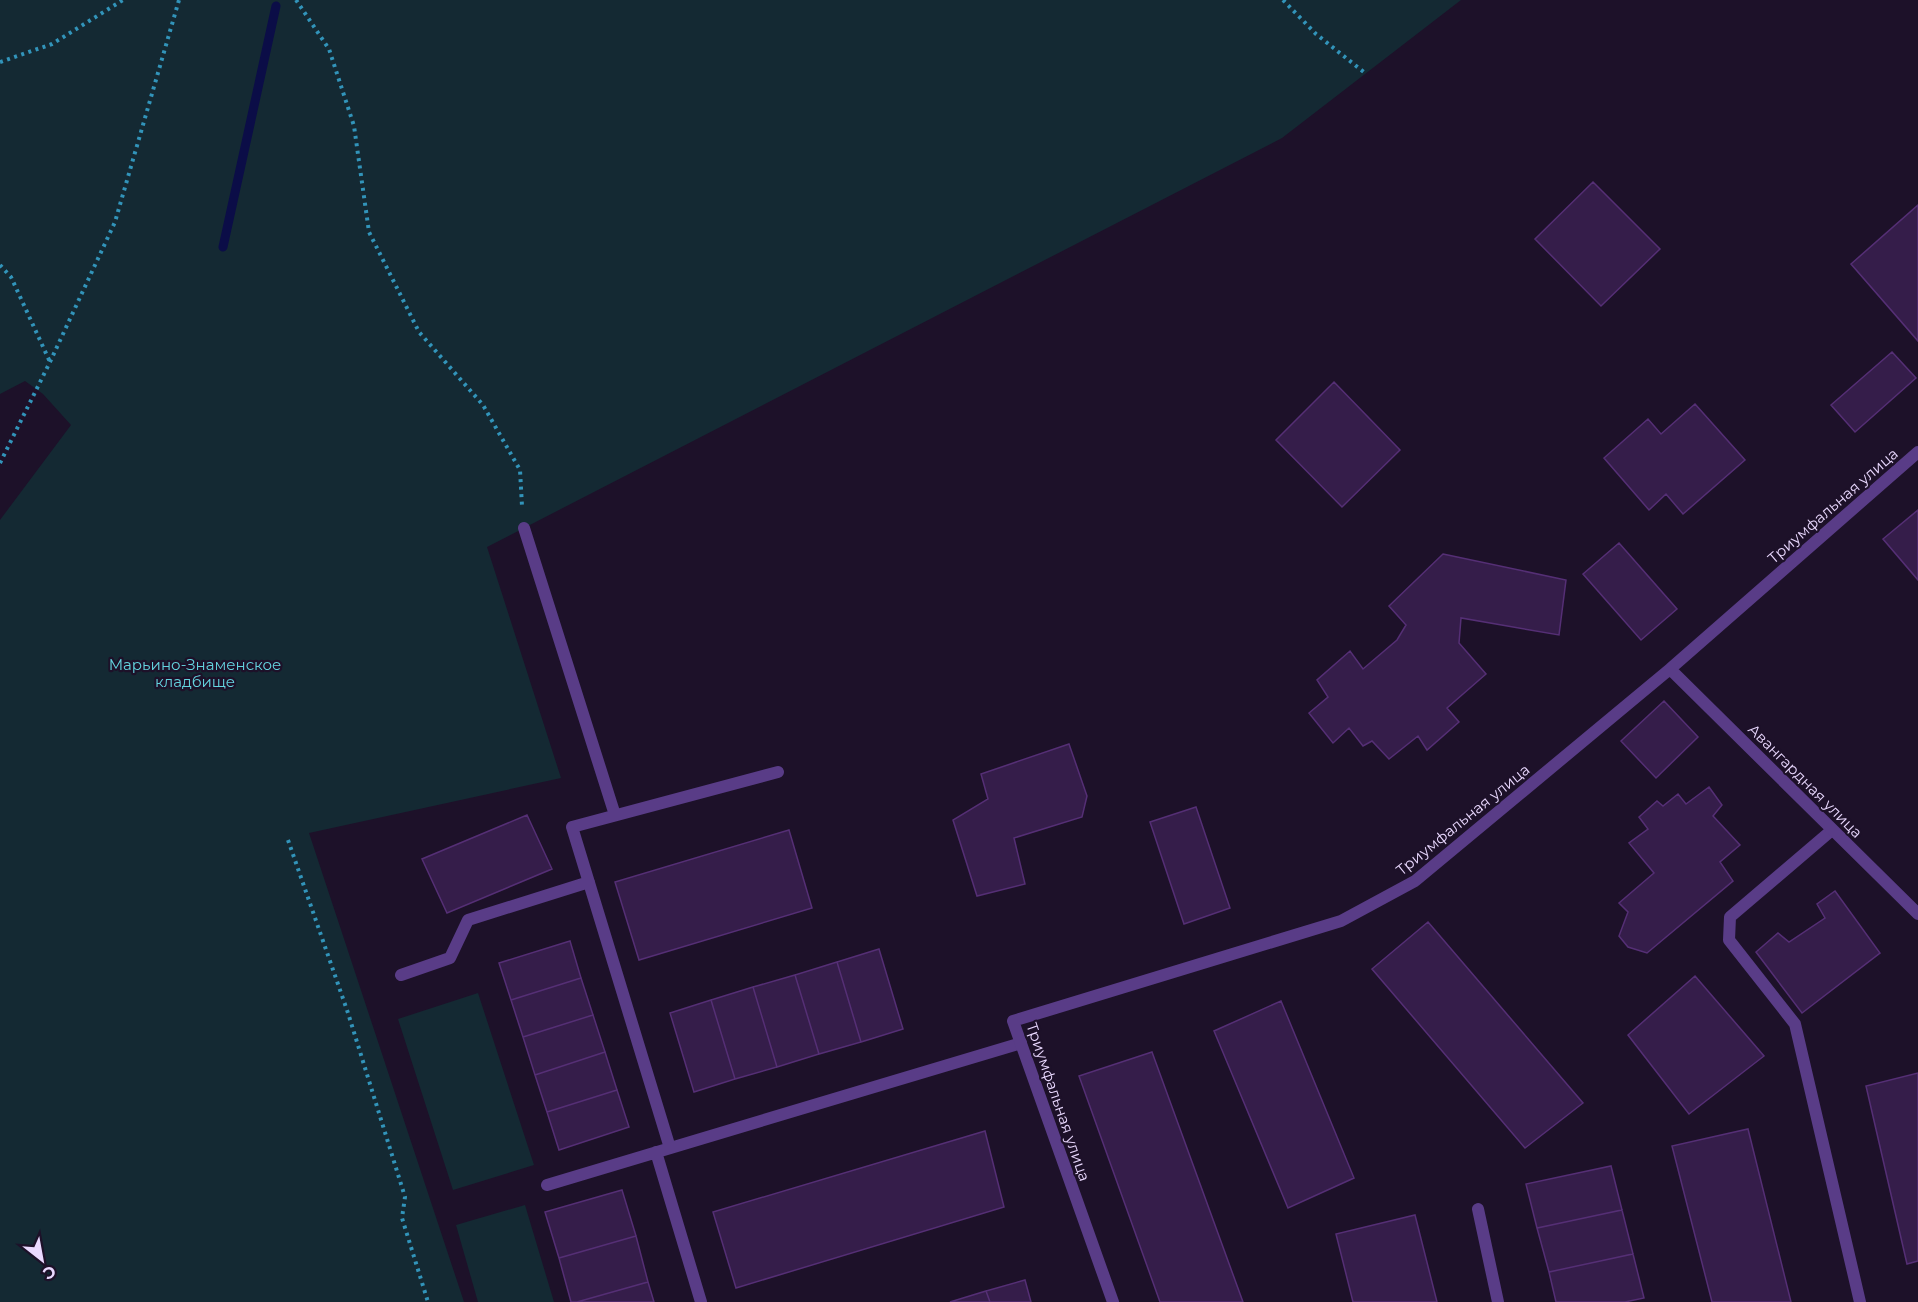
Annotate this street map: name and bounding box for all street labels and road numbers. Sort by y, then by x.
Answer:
street label: Триумфальная улица [1764,444,1902,567]
street label: Авангардная улица [1744,720,1866,842]
street label: Триумфальная улица [1392,760,1533,879]
street label: Триумфальная улица [1022,1020,1095,1184]

